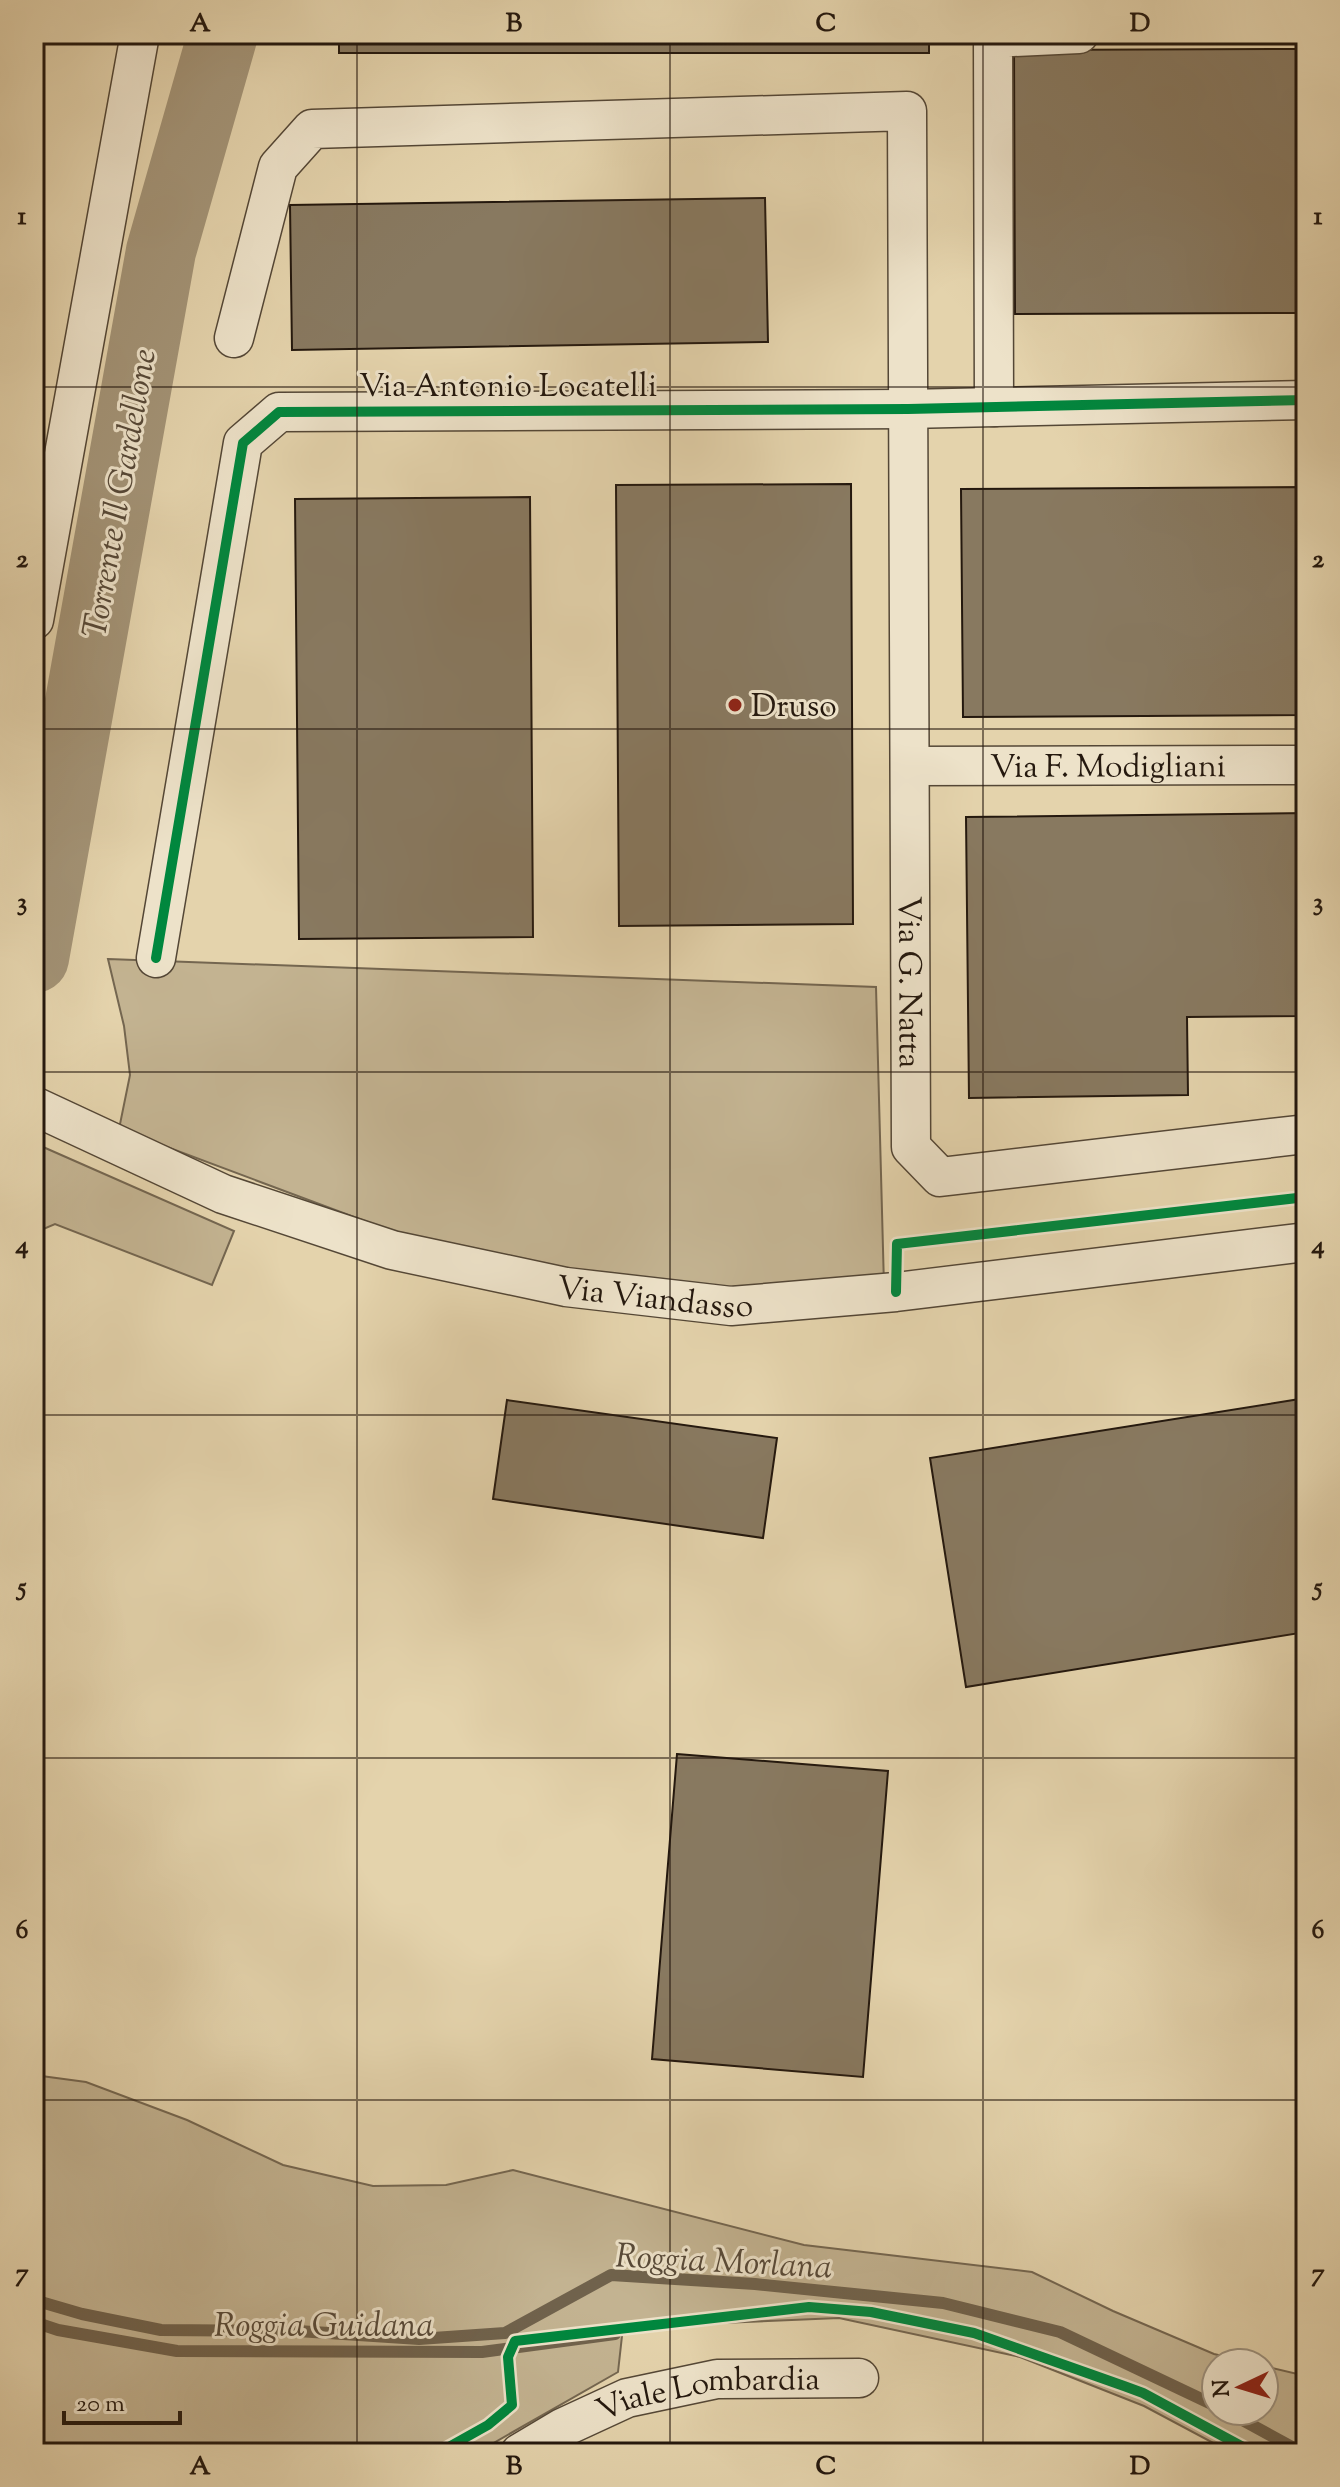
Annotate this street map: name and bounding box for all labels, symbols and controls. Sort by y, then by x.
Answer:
text: A [189,6,211,43]
text: B [506,6,523,43]
text: C [816,6,836,43]
text: D [1130,6,1150,43]
text: 1 [18,199,27,236]
text: 1 [1314,199,1323,236]
water label: Torrente Il Gardellone [72,345,171,642]
street label: Via Antonio Locatelli [359,365,657,411]
text: 2 [16,542,29,579]
text: 2 [1312,542,1325,579]
place label: Druso [751,685,837,731]
marker: Druso [726,696,744,714]
street label: Via F. Modigliani [990,745,1226,792]
text: 3 [17,885,27,922]
text: 3 [1313,885,1323,922]
street label: Via G. Natta [884,896,931,1069]
text: 4 [14,1228,29,1265]
text: 4 [1310,1228,1325,1265]
street label: Via Viandasso [554,1266,755,1332]
text: 5 [16,1570,27,1607]
text: 5 [1312,1570,1323,1607]
text: 6 [16,1913,29,1950]
text: 6 [1312,1913,1325,1950]
water label: Roggia Morlana [614,2233,833,2294]
text: 7 [15,2256,29,2293]
text: 7 [1311,2256,1325,2293]
water label: Roggia Guidana [214,2303,434,2352]
north arrow [1200,2347,1280,2427]
street label: Viale Lombardia [590,2358,820,2435]
scale bar [64,2375,180,2425]
text: N [1206,2378,1240,2398]
text: 20 m [76,2388,125,2422]
text: A [189,2449,211,2486]
text: B [506,2449,523,2486]
text: C [816,2449,836,2486]
text: D [1130,2449,1150,2486]

